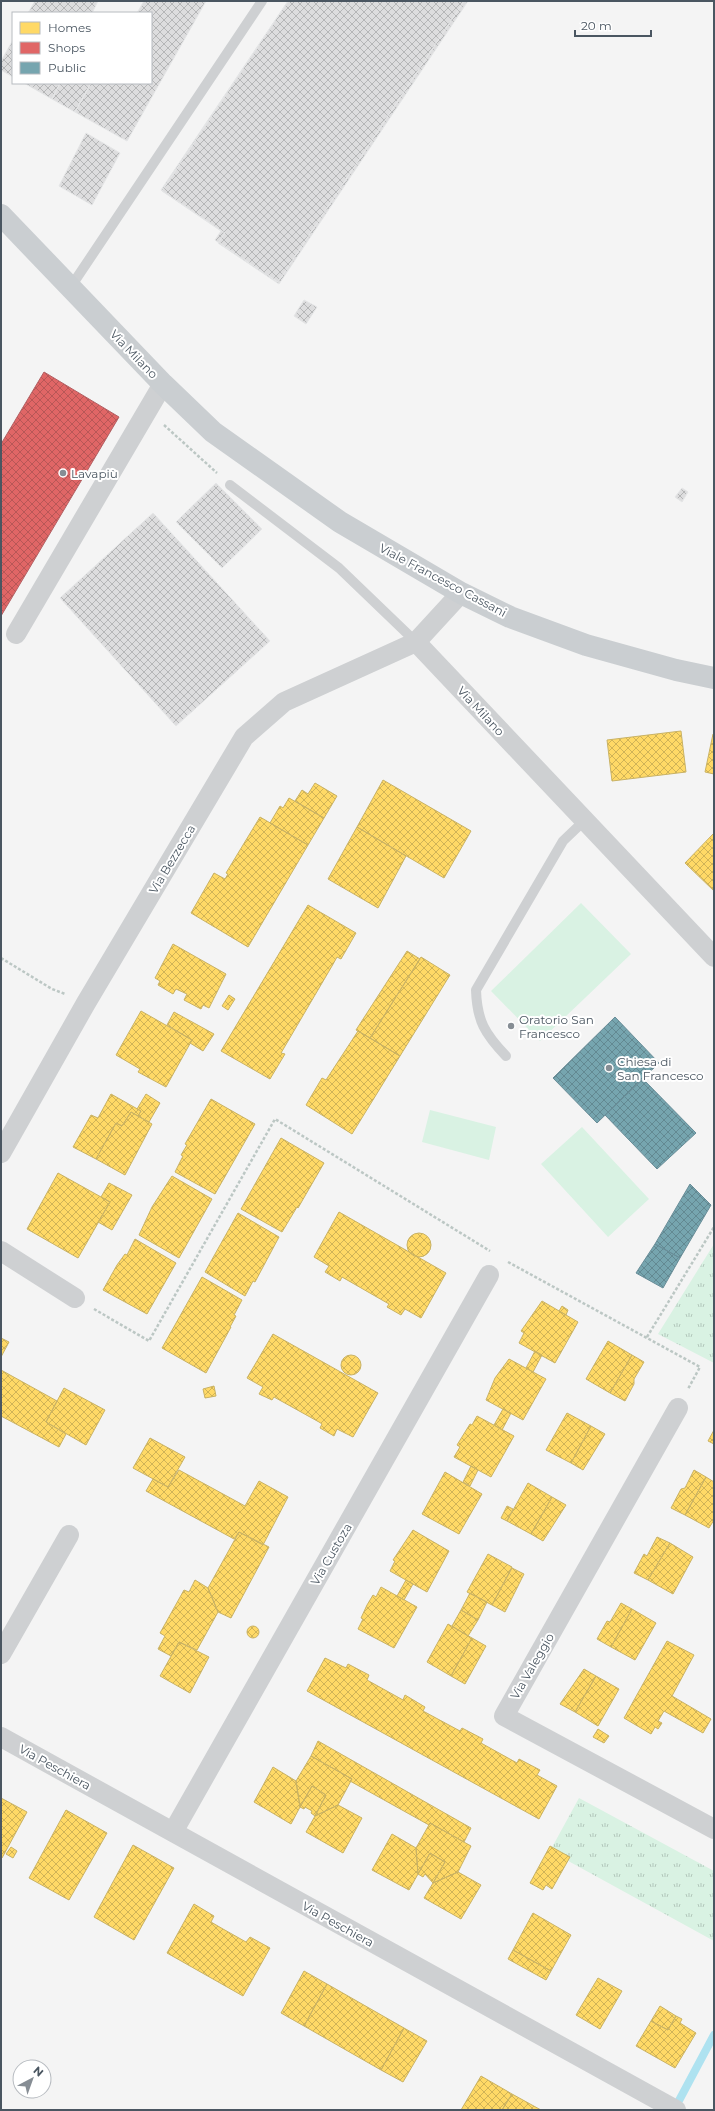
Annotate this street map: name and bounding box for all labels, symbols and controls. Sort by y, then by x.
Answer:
legend [12,12,152,84]
scale bar [575,12,651,38]
text: 20 m [581,18,612,33]
text: Homes [48,20,91,35]
text: Shops [48,40,85,55]
text: Public [48,60,86,75]
street label: Via Milano [107,326,161,382]
place label: Lavapiù [71,466,118,481]
marker: Lavapiù [58,468,68,478]
street label: Viale Francesco Cassani [377,540,509,620]
street label: Via Milano [454,683,508,739]
street label: Via Bezzecca [146,822,198,896]
place label: Oratorio San Francesco [519,1012,594,1041]
marker: Oratorio San Francesco [506,1021,516,1031]
place label: Chiesa di San Francesco [617,1054,704,1083]
marker: Chiesa di San Francesco [604,1063,614,1073]
street label: Via Custoza [307,1520,355,1588]
street label: Via Valeggio [507,1630,557,1702]
street label: Via Peschiera [16,1741,94,1793]
street label: Via Peschiera [299,1898,377,1950]
north arrow [12,2059,52,2099]
text: N [31,2063,47,2080]

